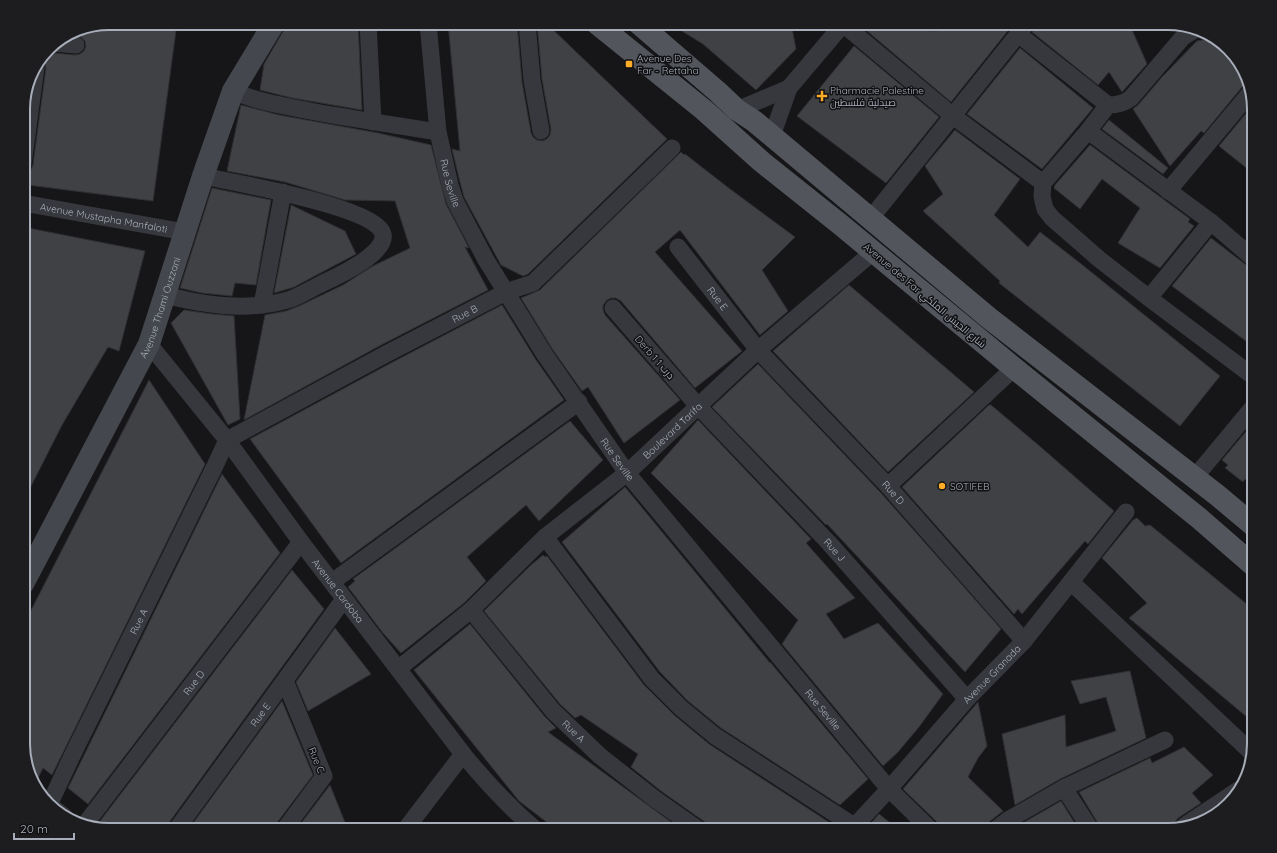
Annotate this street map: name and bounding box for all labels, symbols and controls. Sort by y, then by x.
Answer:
place label: Avenue Des Far - Rettaha [637,52,699,77]
marker: Avenue Des Far - Rettaha [624,59,634,69]
place label: Pharmacie Palestine صيدلية فلسطين [830,84,924,109]
marker: Pharmacie Palestine صيدلية فلسطين [817,91,827,101]
street label: Rue Seville [437,158,463,210]
street label: Avenue Mustapha Manfaloti [39,200,168,236]
street label: Avenue des Far شارع الجيش الملكي [860,240,989,351]
street label: Avenue Thami Ouzzani [137,256,183,360]
street label: Rue E [704,284,731,313]
street label: Rue B [450,302,480,326]
street label: Derb 1 درب 1 [632,333,677,382]
street label: Boulevard Tarifa [640,400,705,462]
street label: Rue Seville [598,435,637,484]
street label: Rue D [879,478,907,507]
place label: SOTIFEB [950,480,990,493]
marker: SOTIFEB [937,481,947,491]
street label: Rue J [821,536,848,564]
street label: Avenue Cordoba [309,556,366,626]
street label: Rue A [127,606,151,637]
street label: Avenue Granada [960,642,1024,706]
street label: Rue D [180,668,208,698]
street label: Rue Seville [802,687,844,733]
street label: Rue E [247,700,274,729]
street label: Rue A [559,717,588,746]
street label: Rue C [305,745,328,776]
scale bar [14,815,74,841]
text: 20 m [20,821,48,836]

